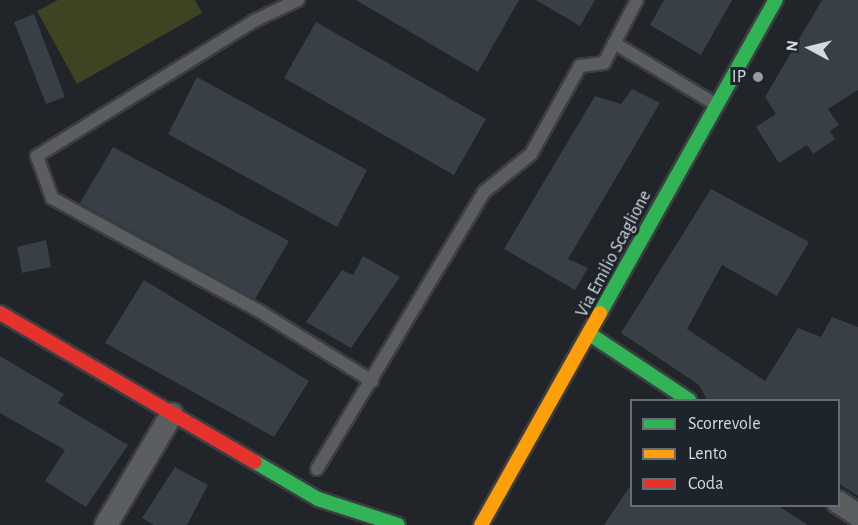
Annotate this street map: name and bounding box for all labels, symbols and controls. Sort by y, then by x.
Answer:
north arrow [780,18,840,78]
text: N [784,39,801,52]
place label: IP [732,66,746,88]
marker: IP [751,70,765,84]
street label: Via Emilio Scaglione [571,187,657,321]
legend [630,399,840,507]
text: Scorrevole [688,415,761,433]
text: Lento [688,445,727,463]
text: Coda [688,475,723,493]

